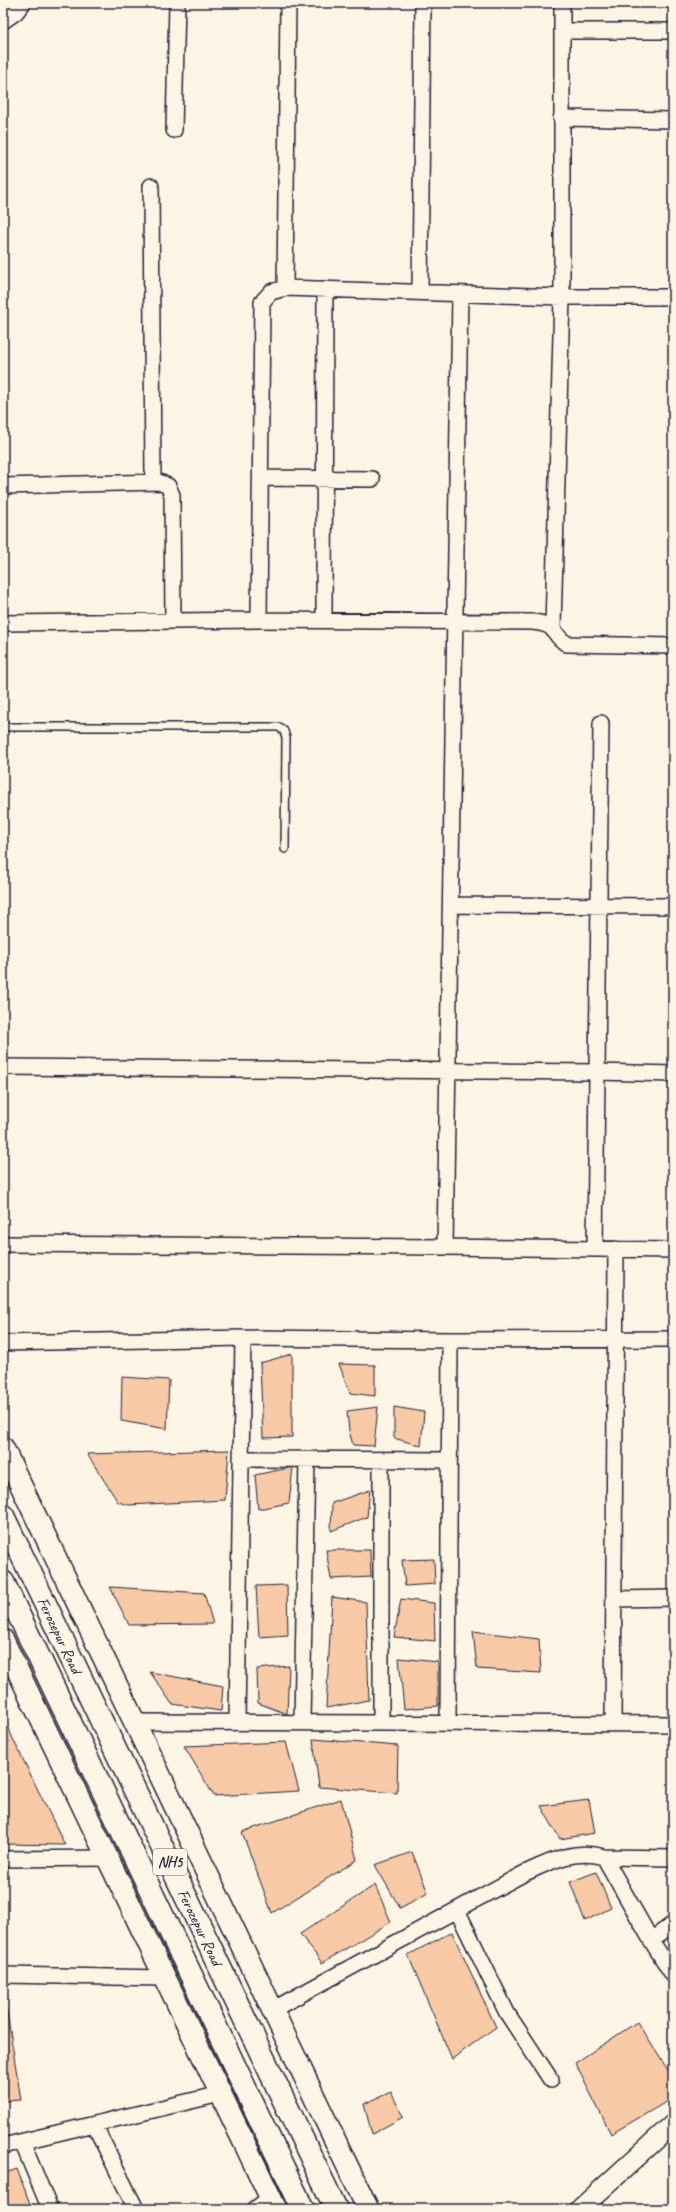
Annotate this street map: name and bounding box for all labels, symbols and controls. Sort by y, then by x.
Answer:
street label: Ferozepur Road [32,1594,87,1679]
road number: NH5 [153,1849,187,1875]
street label: Ferozepur Road [173,1886,228,1971]

